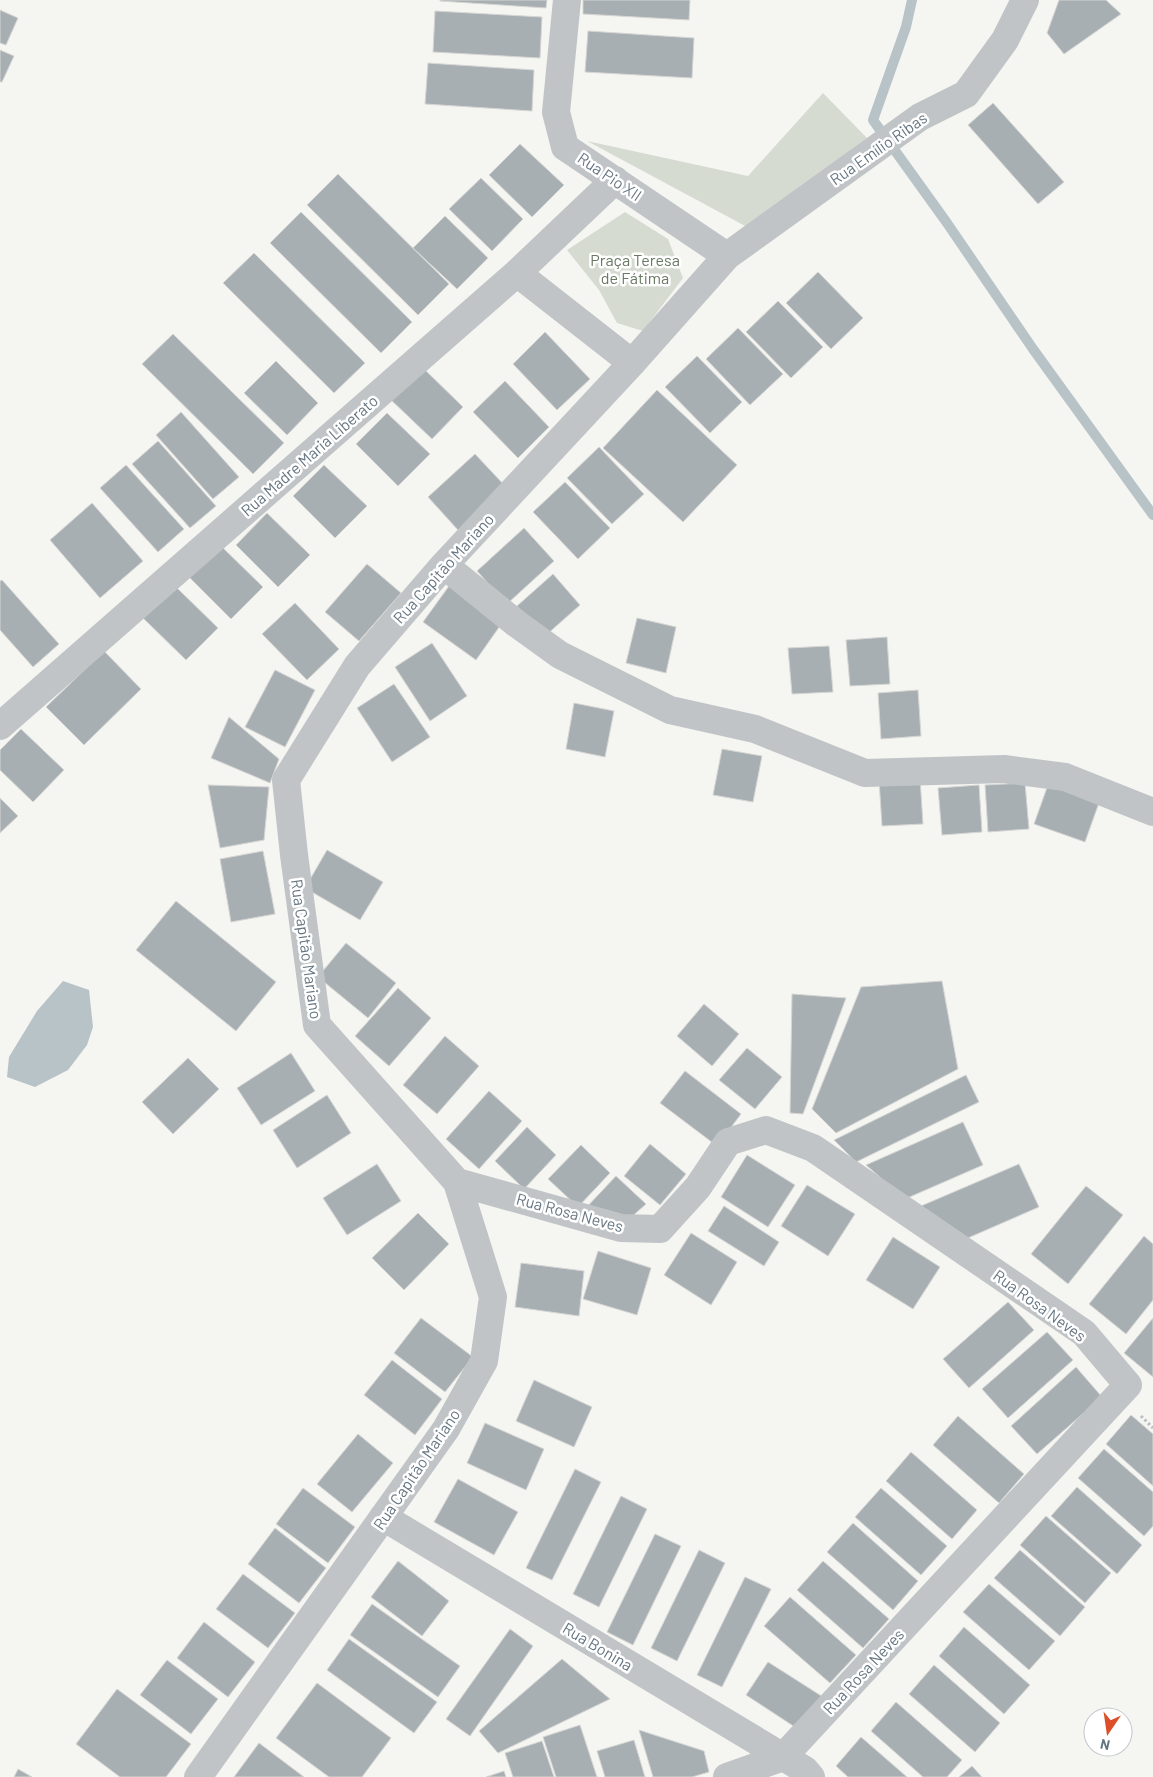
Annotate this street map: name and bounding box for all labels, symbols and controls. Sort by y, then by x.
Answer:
street label: Rua Emílio Ribas [826,107,930,189]
street label: Rua Pio XII [574,148,646,204]
park label: Praça Teresa de Fátima [590,250,680,287]
street label: Rua Madre Maria Liberato [237,390,381,520]
street label: Rua Capitão Mariano [389,509,497,627]
street label: Rua Capitão Mariano [288,878,326,1020]
street label: Rua Rosa Neves [514,1189,626,1235]
street label: Rua Rosa Neves [990,1265,1090,1345]
street label: Rua Capitão Mariano [369,1405,463,1533]
street label: Rua Bonina [560,1618,636,1674]
street label: Rua Rosa Neves [819,1624,907,1718]
north arrow [1083,1707,1133,1757]
text: N [1099,1736,1111,1754]

